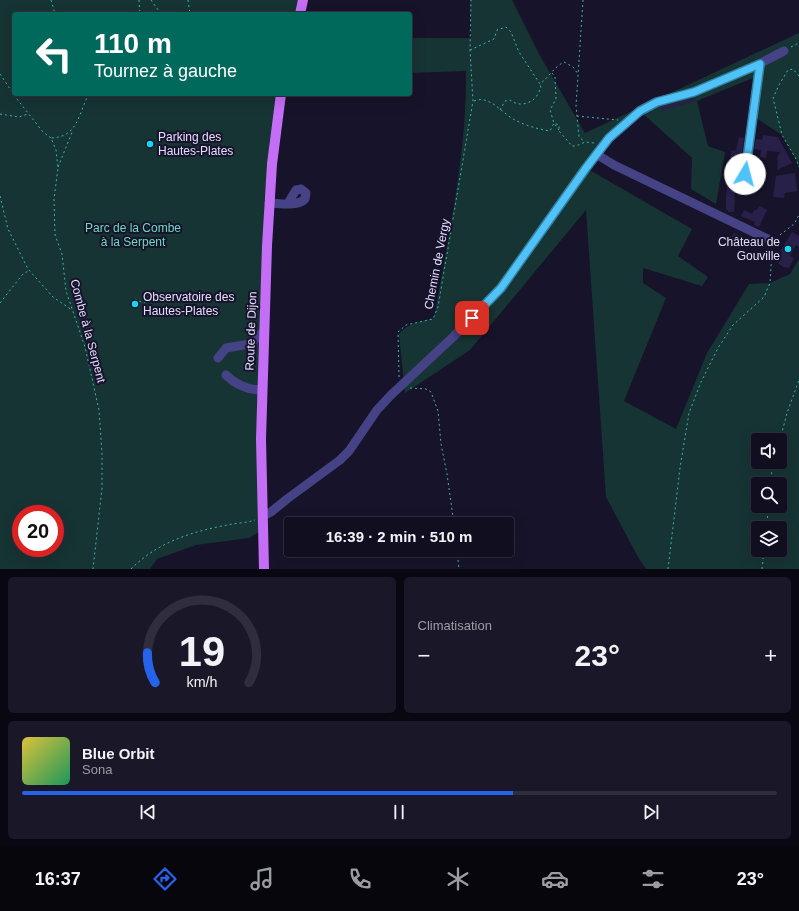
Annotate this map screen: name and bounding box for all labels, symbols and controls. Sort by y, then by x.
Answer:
icon: left [28,28,80,80]
text: 110 m [94,28,172,59]
text: Tournez à gauche [94,61,237,81]
place label: Parking des Hautes-Plates [158,130,233,158]
marker: Parking des Hautes-Plates [145,139,155,149]
position arrow [724,153,766,195]
street label: Chemin de Vergy [421,217,453,311]
park label: Parc de la Combe à la Serpent [85,221,181,249]
place label: Château de Gouville [718,235,780,263]
marker: Château de Gouville [783,244,793,254]
street label: Combe à la Serpent [67,278,109,385]
place label: Observatoire des Hautes-Plates [143,290,234,318]
street label: Route de Dijon [243,291,259,371]
marker: Observatoire des Hautes-Plates [130,299,140,309]
pin [455,301,489,335]
icon: arrive [461,307,483,329]
map controls [751,433,787,557]
button: sound [751,433,787,469]
button: search [751,477,787,513]
speed limit sign: 20 [12,505,64,557]
button: layers [751,521,787,557]
text: 16:39 · 2 min · 510 m [326,528,472,545]
text: Climatisation [418,618,492,633]
text: 19 [179,628,225,675]
text: 23° [575,639,620,672]
text: − [418,643,430,668]
text: + [764,643,777,668]
text: km/h [186,674,217,690]
text: Blue Orbit [82,745,155,762]
text: Sona [82,762,112,777]
icon: previous [137,801,159,823]
icon: pause [388,801,410,823]
icon: next [640,801,662,823]
icon: directions [151,865,179,893]
icon: music [248,865,276,893]
icon: phone [346,865,374,893]
icon: climate [444,865,472,893]
icon: car [541,865,569,893]
icon: filters [639,865,667,893]
text: 16:37 [35,869,81,889]
text: 23° [737,869,764,889]

